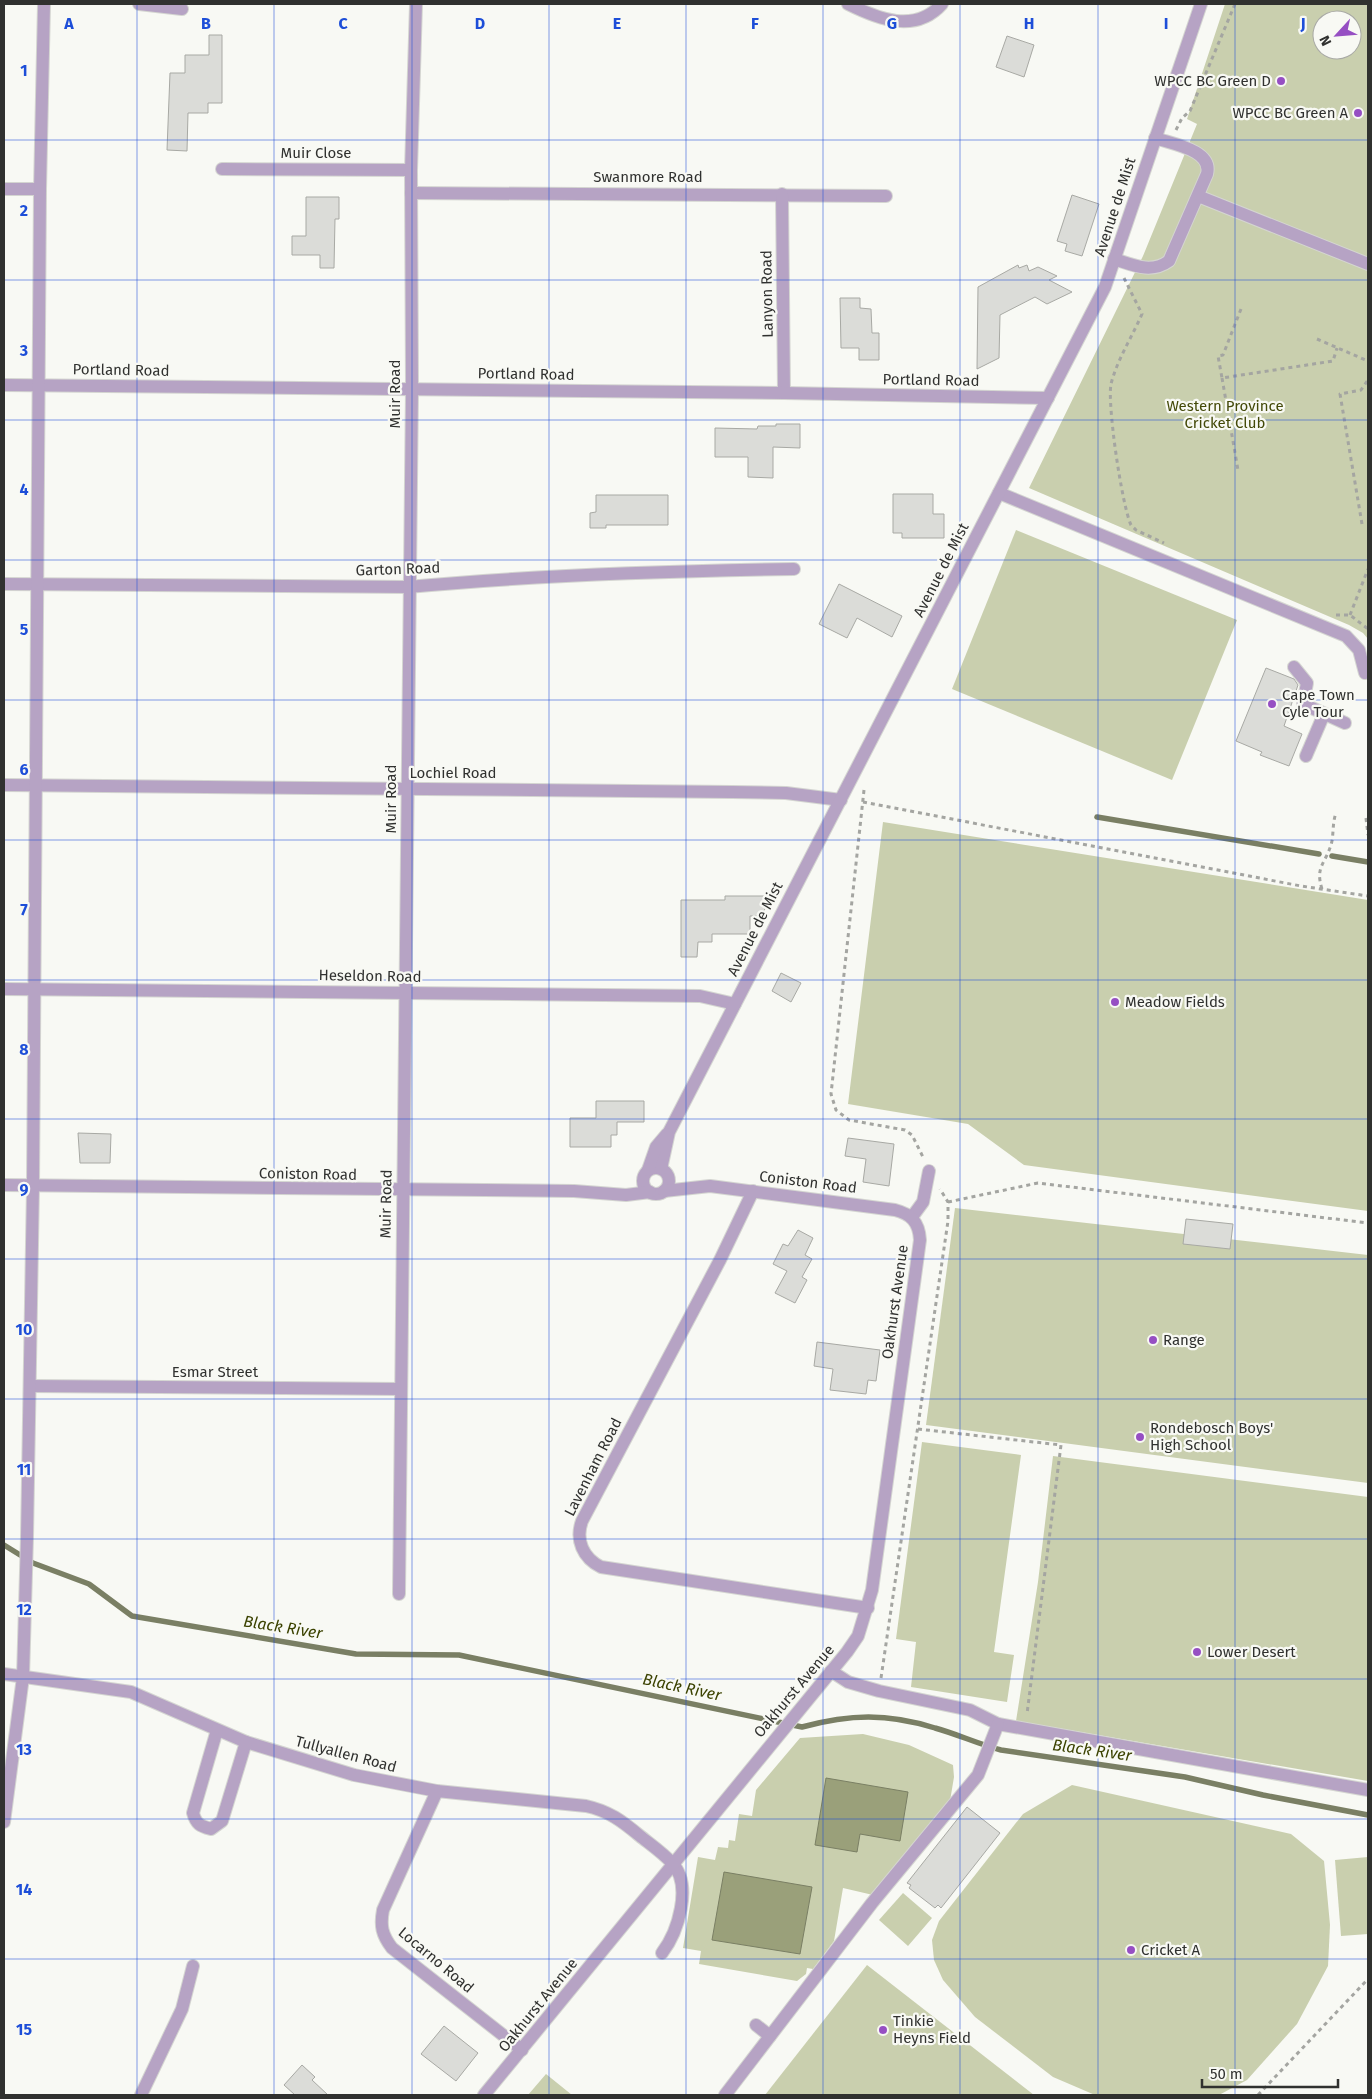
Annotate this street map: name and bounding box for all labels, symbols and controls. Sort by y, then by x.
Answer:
north arrow [1312,10,1362,60]
text: A [63,14,74,33]
text: B [201,14,211,33]
text: C [338,14,348,33]
text: D [475,14,485,33]
text: E [613,14,621,33]
text: F [751,14,759,33]
text: G [887,14,897,33]
text: H [1024,14,1034,33]
text: I [1164,14,1168,33]
text: J [1299,14,1306,33]
text: N [1316,33,1335,48]
text: 1 [20,61,28,80]
place label: WPCC BC Green D [1154,72,1271,90]
marker: WPCC BC Green D [1275,75,1287,87]
place label: WPCC BC Green A [1232,104,1348,122]
marker: WPCC BC Green A [1352,107,1364,119]
street label: Muir Close [281,144,351,162]
street label: Avenue de Mist [1090,155,1140,259]
street label: Swanmore Road [593,168,703,186]
text: 2 [20,201,28,220]
street label: Lanyon Road [757,250,777,338]
text: 3 [19,341,28,360]
street label: Portland Road [72,360,170,380]
street label: Muir Road [386,360,404,429]
street label: Portland Road [477,364,575,384]
street label: Portland Road [882,370,980,390]
park label: Western Province Cricket Club [1166,397,1284,432]
text: 4 [19,480,29,499]
street label: Avenue de Mist [910,519,973,620]
street label: Garton Road [355,559,441,579]
text: 5 [20,620,29,639]
place label: Cape Town Cyle Tour [1282,686,1355,721]
marker: Cape Town Cyle Tour [1266,698,1278,710]
text: 6 [19,760,29,779]
street label: Lochiel Road [409,764,497,782]
street label: Muir Road [382,765,400,834]
street label: Avenue de Mist [724,878,787,979]
text: 7 [20,900,28,919]
street label: Heseldon Road [318,966,422,986]
place label: Meadow Fields [1125,993,1225,1011]
marker: Meadow Fields [1109,996,1121,1008]
text: 8 [19,1040,29,1059]
street label: Coniston Road [259,1164,357,1184]
street label: Coniston Road [758,1167,858,1197]
street label: Muir Road [376,1169,396,1239]
text: 9 [20,1180,29,1199]
street label: Oakhurst Avenue [878,1244,912,1360]
text: 10 [16,1320,32,1339]
place label: Range [1163,1331,1205,1349]
marker: Range [1147,1334,1159,1346]
street label: Esmar Street [172,1363,259,1381]
street label: Lavenham Road [560,1415,626,1519]
place label: Rondebosch Boys' High School [1150,1419,1273,1454]
marker: Rondebosch Boys' High School [1134,1431,1146,1443]
text: 11 [17,1460,31,1479]
text: 12 [16,1600,32,1619]
water label: Black River [242,1611,325,1643]
street label: Oakhurst Avenue [750,1641,838,1741]
place label: Lower Desert [1207,1643,1296,1661]
marker: Lower Desert [1191,1646,1203,1658]
water label: Black River [641,1669,724,1705]
street label: Tullyallen Road [293,1732,399,1776]
water label: Black River [1051,1735,1134,1765]
text: 13 [16,1740,32,1759]
text: 14 [16,1880,32,1899]
street label: Locarno Road [395,1923,477,1997]
place label: Cricket A [1141,1941,1200,1959]
marker: Cricket A [1125,1944,1137,1956]
street label: Oakhurst Avenue [495,1955,581,2055]
place label: Tinkie Heyns Field [893,2012,971,2047]
text: 15 [16,2020,32,2039]
marker: Tinkie Heyns Field [877,2024,889,2036]
scale bar [1202,2056,1338,2088]
text: 50 m [1210,2065,1243,2083]

